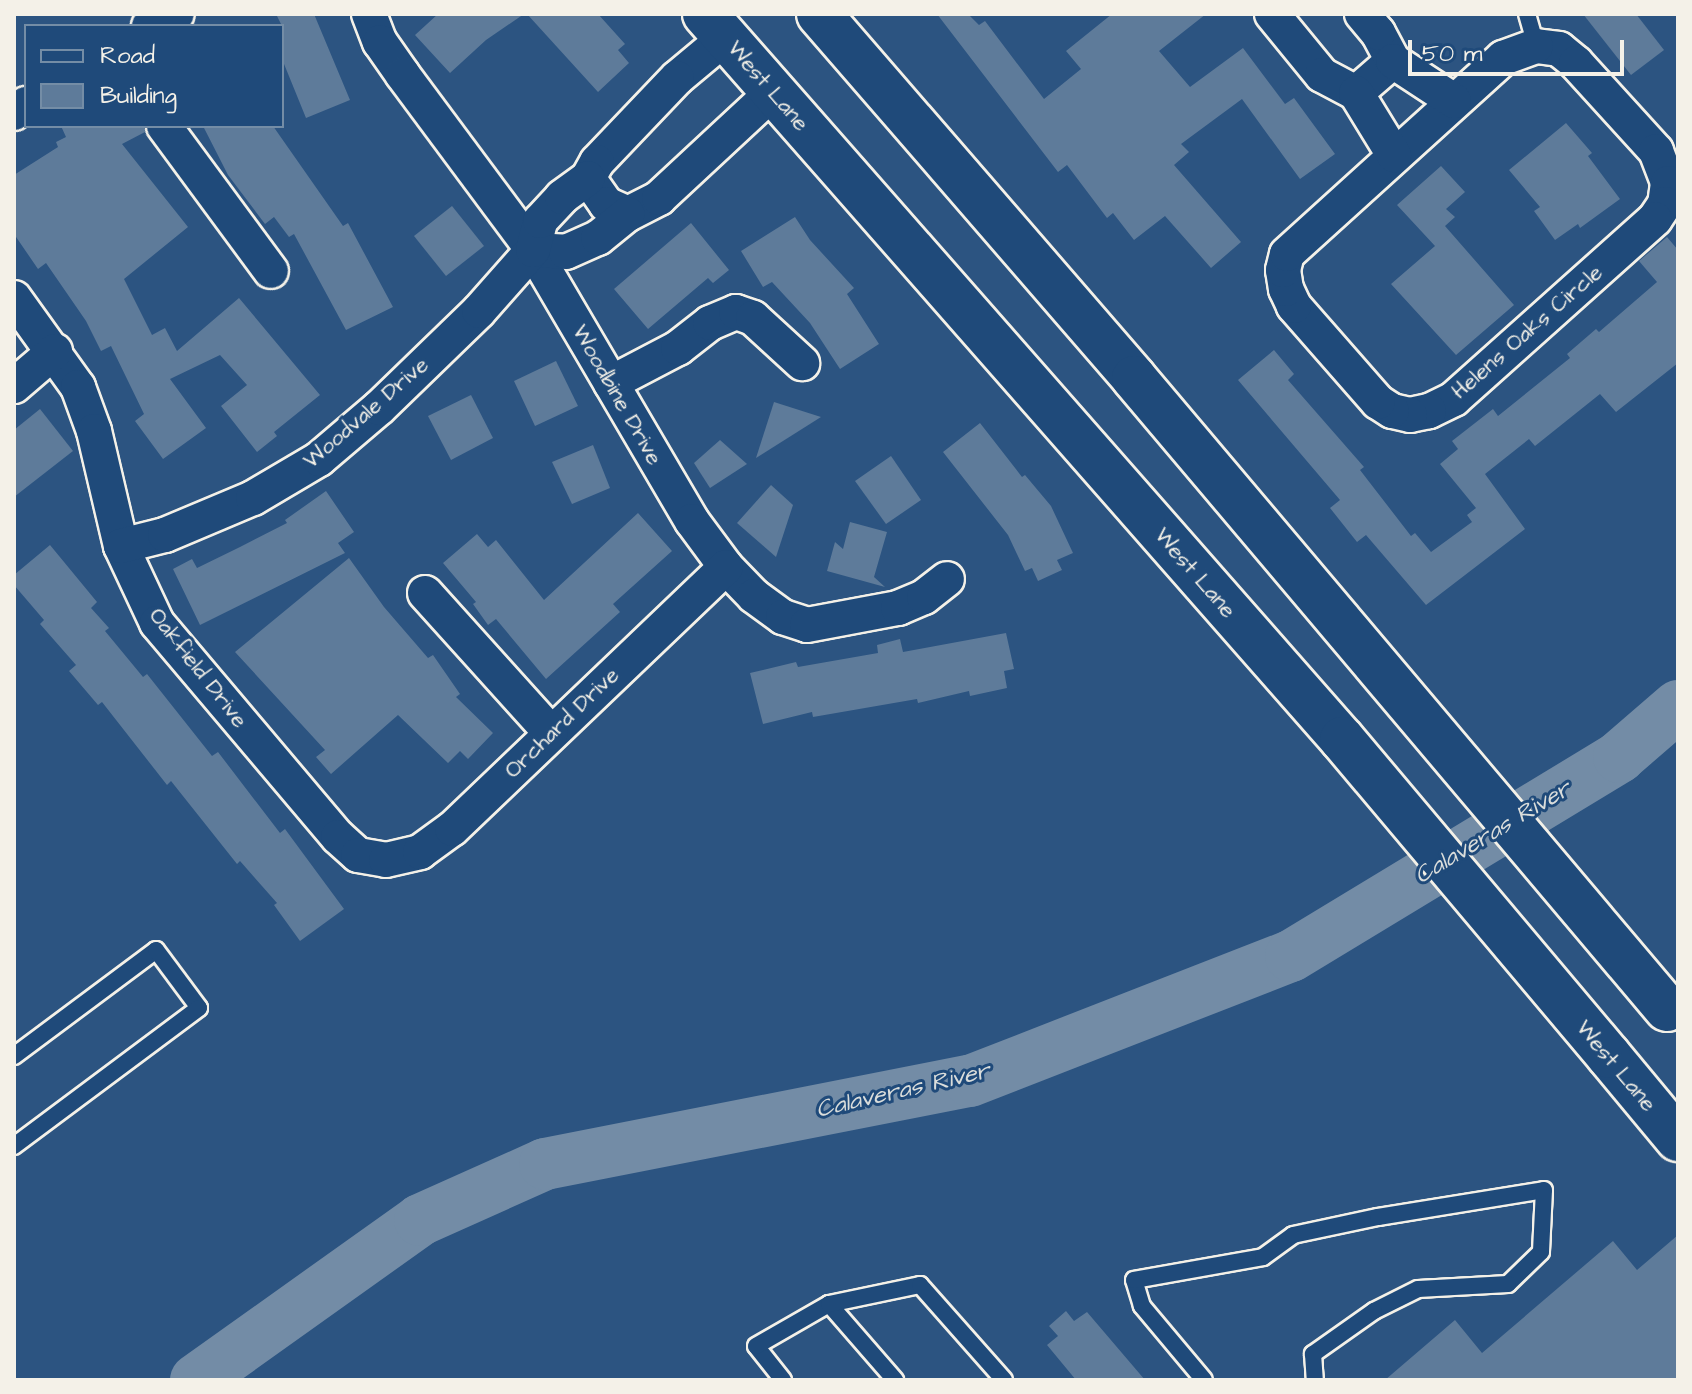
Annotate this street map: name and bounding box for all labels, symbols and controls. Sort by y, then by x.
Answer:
legend [24,24,284,128]
scale bar [1412,24,1628,74]
street label: West Lane [722,36,814,136]
text: 50 m [1422,37,1482,71]
text: Road [100,39,155,73]
text: Building [100,79,177,113]
street label: Helens Oaks Circle [1446,259,1608,405]
street label: Woodbine Drive [566,320,668,470]
street label: Woodvale Drive [298,352,434,474]
street label: West Lane [1149,523,1241,623]
street label: Oakfield Drive [143,603,253,733]
street label: Orchard Drive [500,662,624,784]
water label: Calaveras River [1410,775,1576,891]
street label: West Lane [1570,1015,1662,1117]
water label: Calaveras River [813,1057,993,1125]

